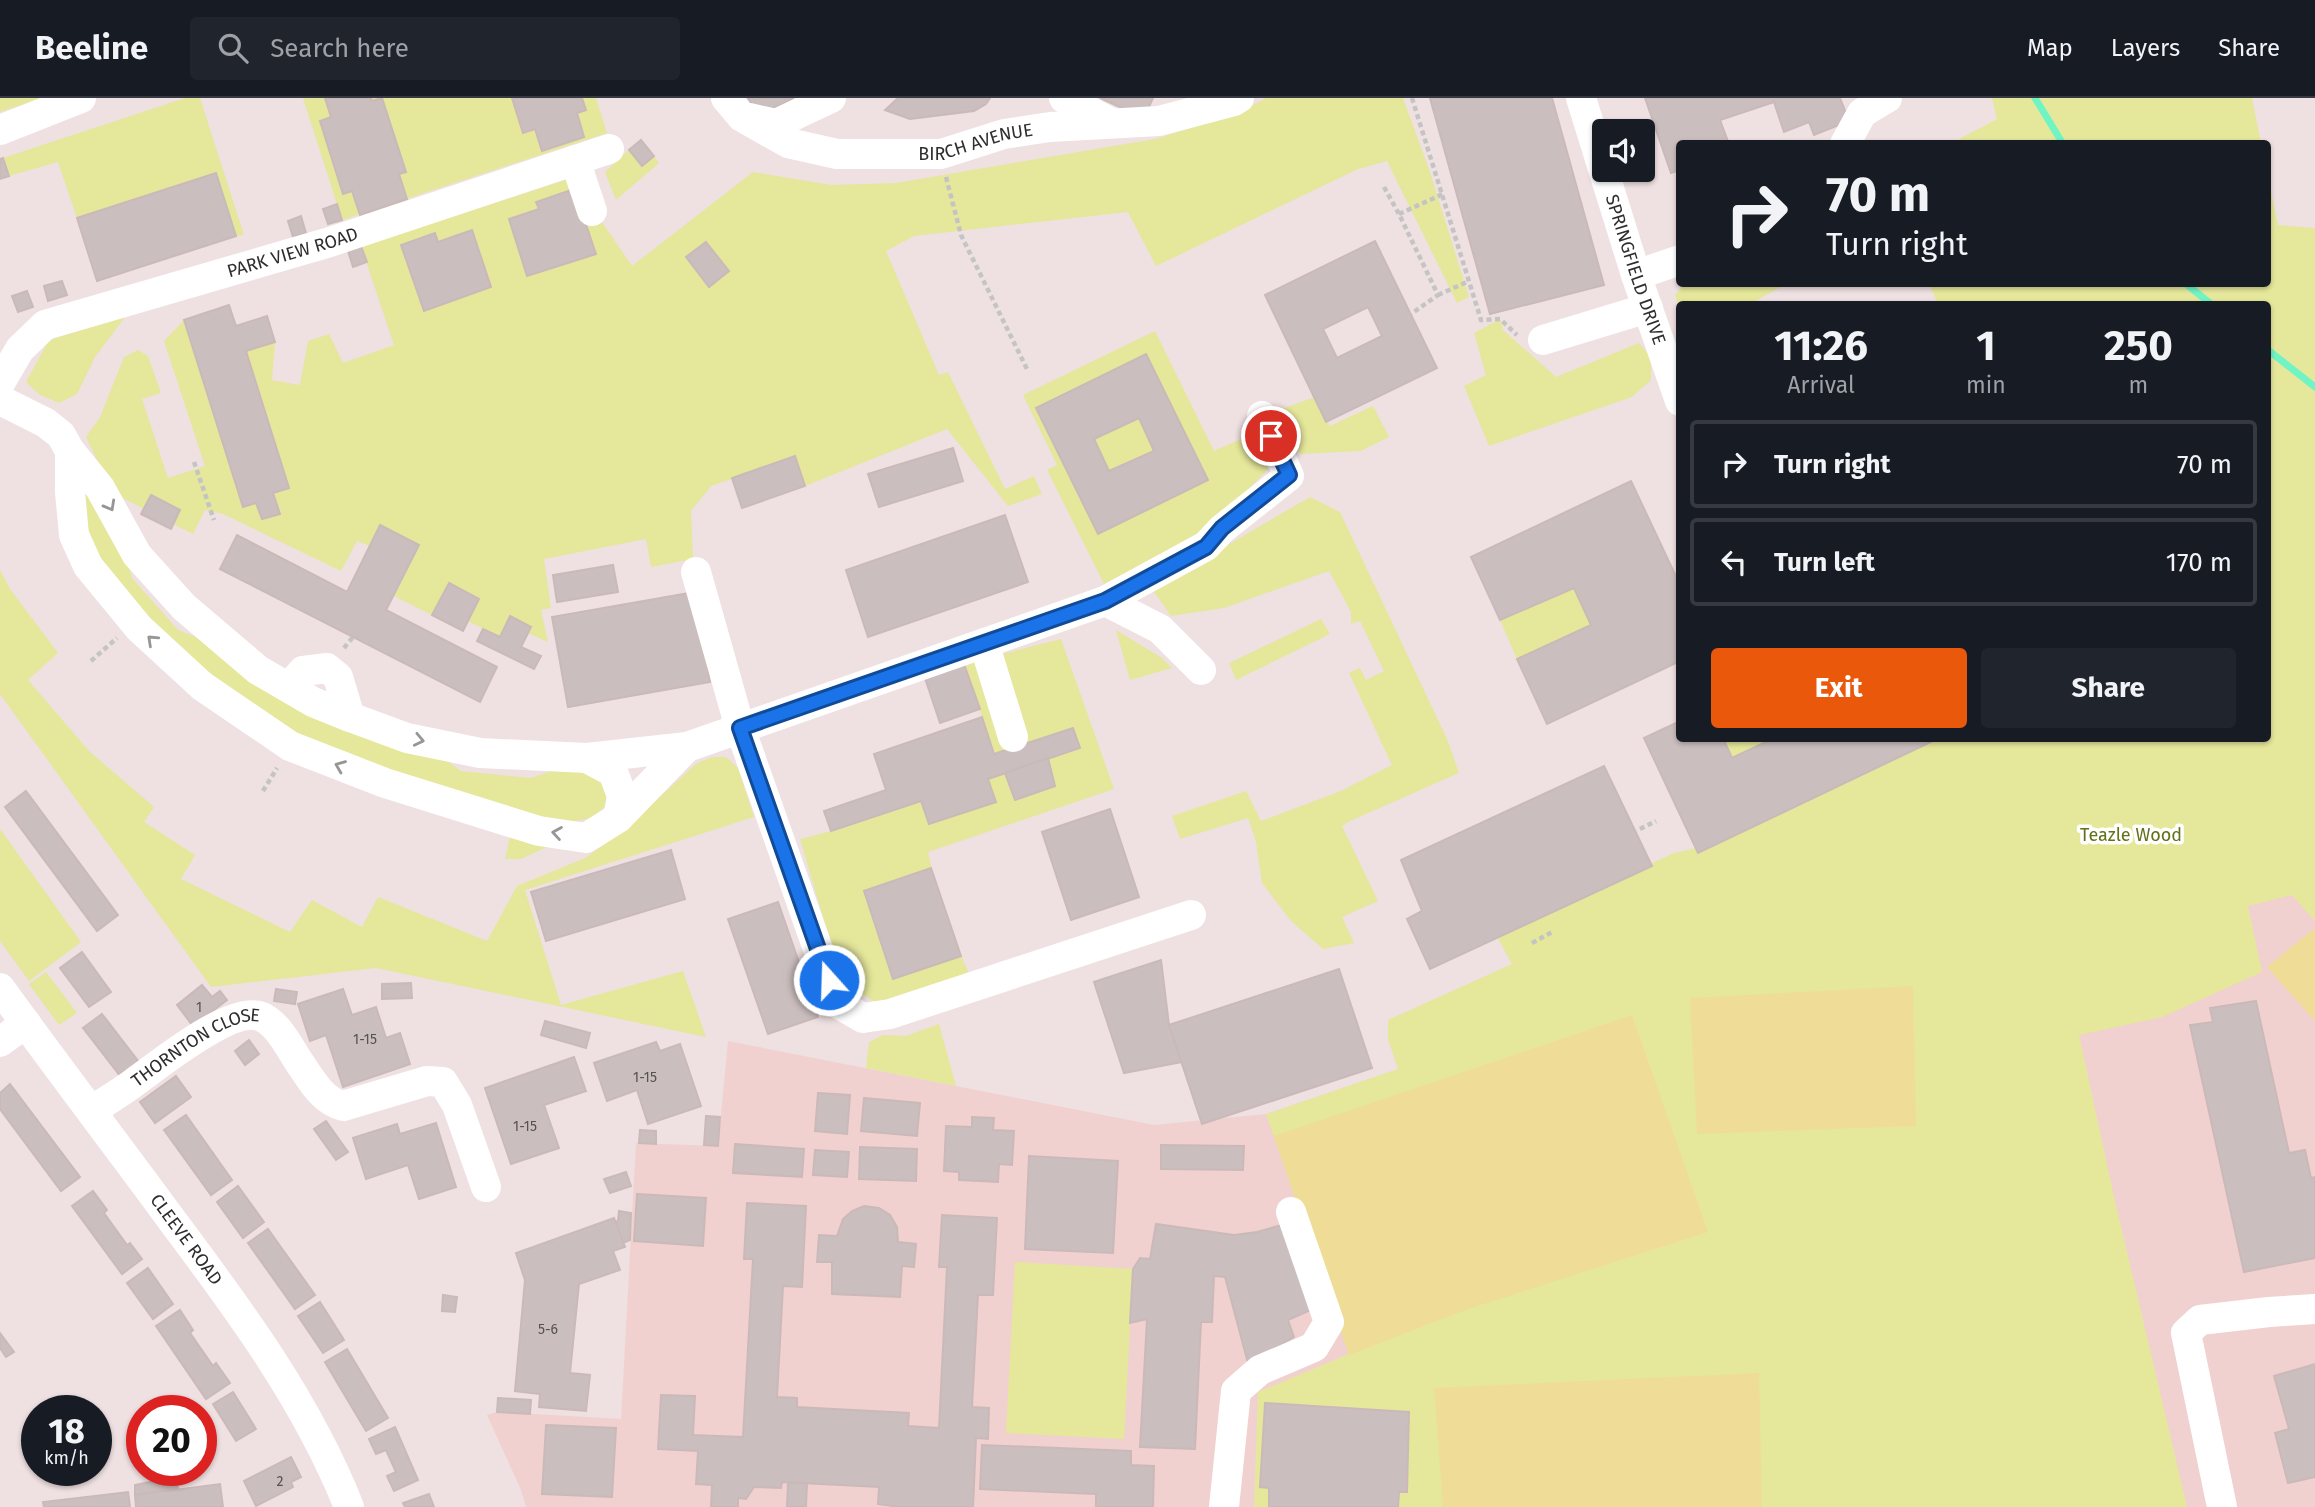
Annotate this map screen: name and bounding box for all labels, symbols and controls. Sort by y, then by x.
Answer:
search box [190,17,680,80]
text: Beeline [35,28,148,68]
icon: search [214,29,252,67]
text: Search here [270,33,409,64]
text: Map [2027,34,2073,62]
text: Layers [2111,34,2180,62]
text: Share [2218,34,2280,62]
street label: BIRCH AVENUE [918,119,1034,165]
map controls [1592,119,1655,182]
button: sound [1592,119,1655,182]
text: 70 m [1826,165,1930,224]
icon: right [1711,168,1802,259]
street label: SPRINGFIELD DRIVE [1601,192,1670,348]
street label: PARK VIEW ROAD [224,222,361,282]
text: Turn right [1826,225,1968,263]
text: 11:26 [1774,321,1868,371]
text: 1 [1976,321,1996,371]
text: 250 [2104,321,2173,371]
text: Arrival [1787,371,1855,399]
text: min [1966,371,2006,399]
text: m [2129,371,2148,399]
pin [1241,406,1301,466]
icon: arrive [1252,417,1290,455]
icon: right [1715,445,1753,483]
text: Turn right [1774,449,1891,480]
text: 70 m [2177,449,2232,480]
one-way arrow [102,499,115,511]
icon: left [1715,543,1753,581]
text: Turn left [1774,547,1875,578]
text: 170 m [2166,547,2232,578]
one-way arrow [147,636,160,649]
button: Exit [1711,648,1967,728]
button: Share [1981,648,2236,728]
one-way arrow [413,732,425,746]
one-way arrow [334,760,346,774]
park label: Teazle Wood [2080,824,2182,846]
one-way arrow [551,826,562,841]
position arrow [792,943,866,1017]
house number: 1 [196,999,202,1016]
street label: THORNTON CLOSE [127,1004,261,1092]
house number: 1-15 [353,1031,377,1048]
house number: 1-15 [633,1069,657,1086]
house number: 1-15 [513,1118,537,1135]
street label: CLEEVE ROAD [145,1190,227,1289]
house number: 5-6 [538,1321,558,1338]
speed limit sign: 20 [126,1395,217,1486]
text: 18 [48,1410,85,1452]
text: km/h [44,1447,89,1469]
house number: 2 [277,1473,284,1490]

